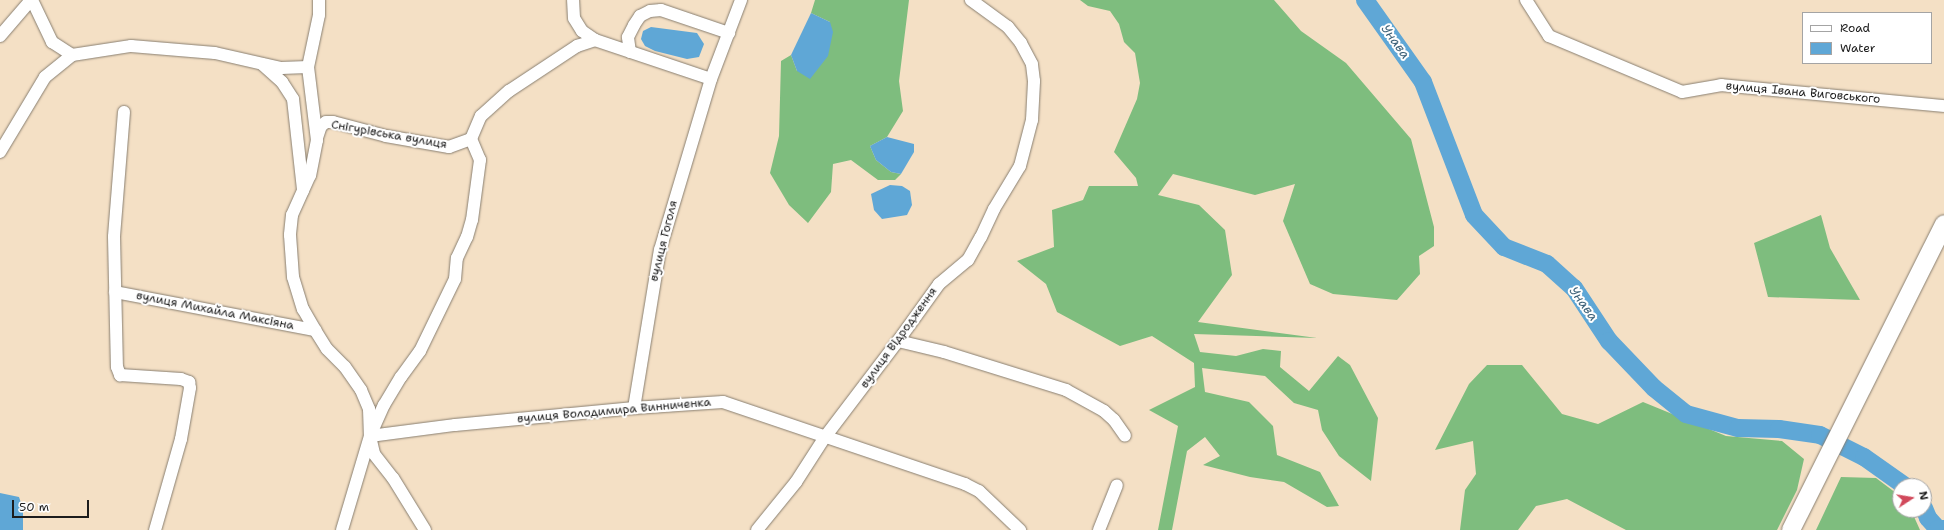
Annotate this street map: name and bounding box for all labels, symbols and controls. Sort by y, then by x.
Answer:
legend [1802,12,1932,64]
text: Road [1840,20,1870,36]
water label: Унава [1377,22,1413,62]
text: Water [1840,40,1875,56]
street label: вулиця Івана Виговського [1725,79,1881,107]
street label: Снігурівська вулиця [330,118,448,152]
street label: вулиця Гоголя [647,199,681,283]
water label: Унава [1565,284,1601,324]
street label: вулиця Відродження [858,285,940,391]
street label: вулиця Михайла Максіяна [135,289,295,333]
street label: вулиця Володимира Винниченка [517,395,711,427]
north arrow [1892,478,1932,518]
text: N [1915,490,1931,501]
scale bar [14,492,91,518]
text: 50 m [19,499,49,515]

